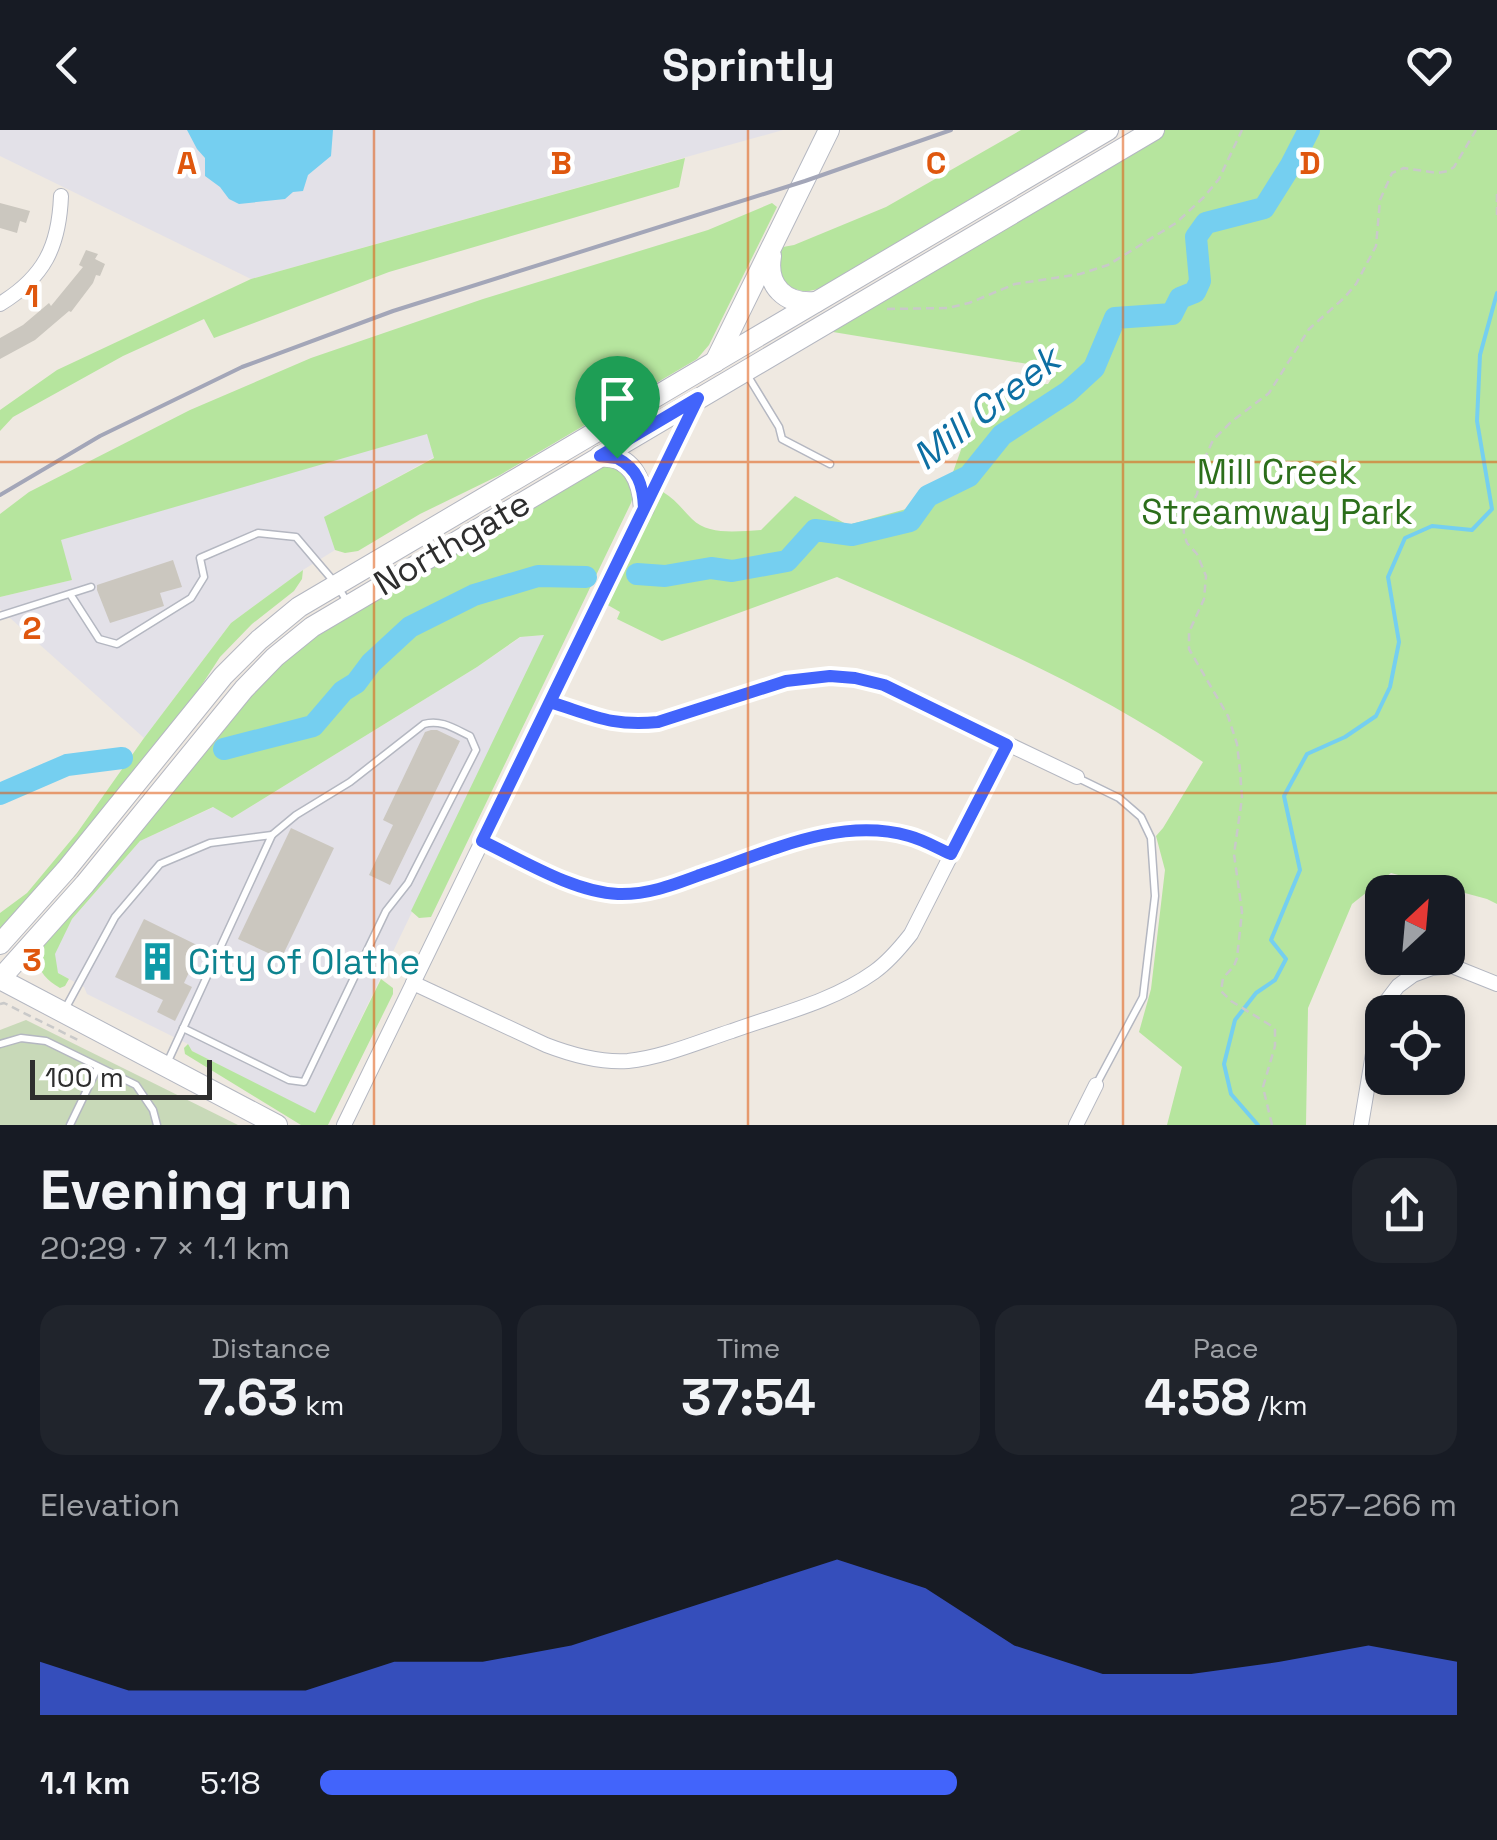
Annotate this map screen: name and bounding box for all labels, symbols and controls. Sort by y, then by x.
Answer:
text: Sprintly [662,37,835,94]
icon: back [40,38,95,93]
icon: heart [1402,38,1457,93]
text: A [177,143,197,183]
text: B [550,143,572,183]
text: C [926,143,946,183]
text: D [1299,143,1321,183]
text: 1 [25,276,39,316]
water label: Mill Creek [903,333,1073,480]
pin [575,356,660,459]
icon: arrive [590,371,645,426]
park label: Mill Creek Streamway Park [1141,450,1413,534]
street label: Northgate [366,481,538,605]
text: 2 [22,608,42,648]
north arrow [1365,875,1465,975]
map controls [1365,875,1465,1095]
text: 3 [22,940,42,980]
place label: City of Olathe [188,940,420,984]
building icon: City of Olathe [137,941,179,983]
button: locate [1365,995,1465,1095]
scale bar [30,1055,212,1100]
text: 100 m [45,1059,124,1095]
text: Evening run [40,1155,353,1225]
button: share [1352,1158,1457,1263]
text: 20:29 · 7 × 1.1 km [40,1228,290,1268]
text: Distance [212,1330,331,1366]
text: Time [717,1330,780,1366]
text: Pace [1193,1330,1259,1366]
text: 7.63 [198,1366,298,1430]
text: 37:54 [681,1366,816,1430]
text: 4:58 [1144,1366,1251,1430]
text: km [298,1387,344,1423]
text: /km [1251,1387,1308,1423]
text: Elevation [40,1485,180,1525]
text: 257–266 m [1289,1485,1457,1525]
text: 1.1 km [40,1763,130,1803]
text: 5:18 [200,1763,261,1803]

